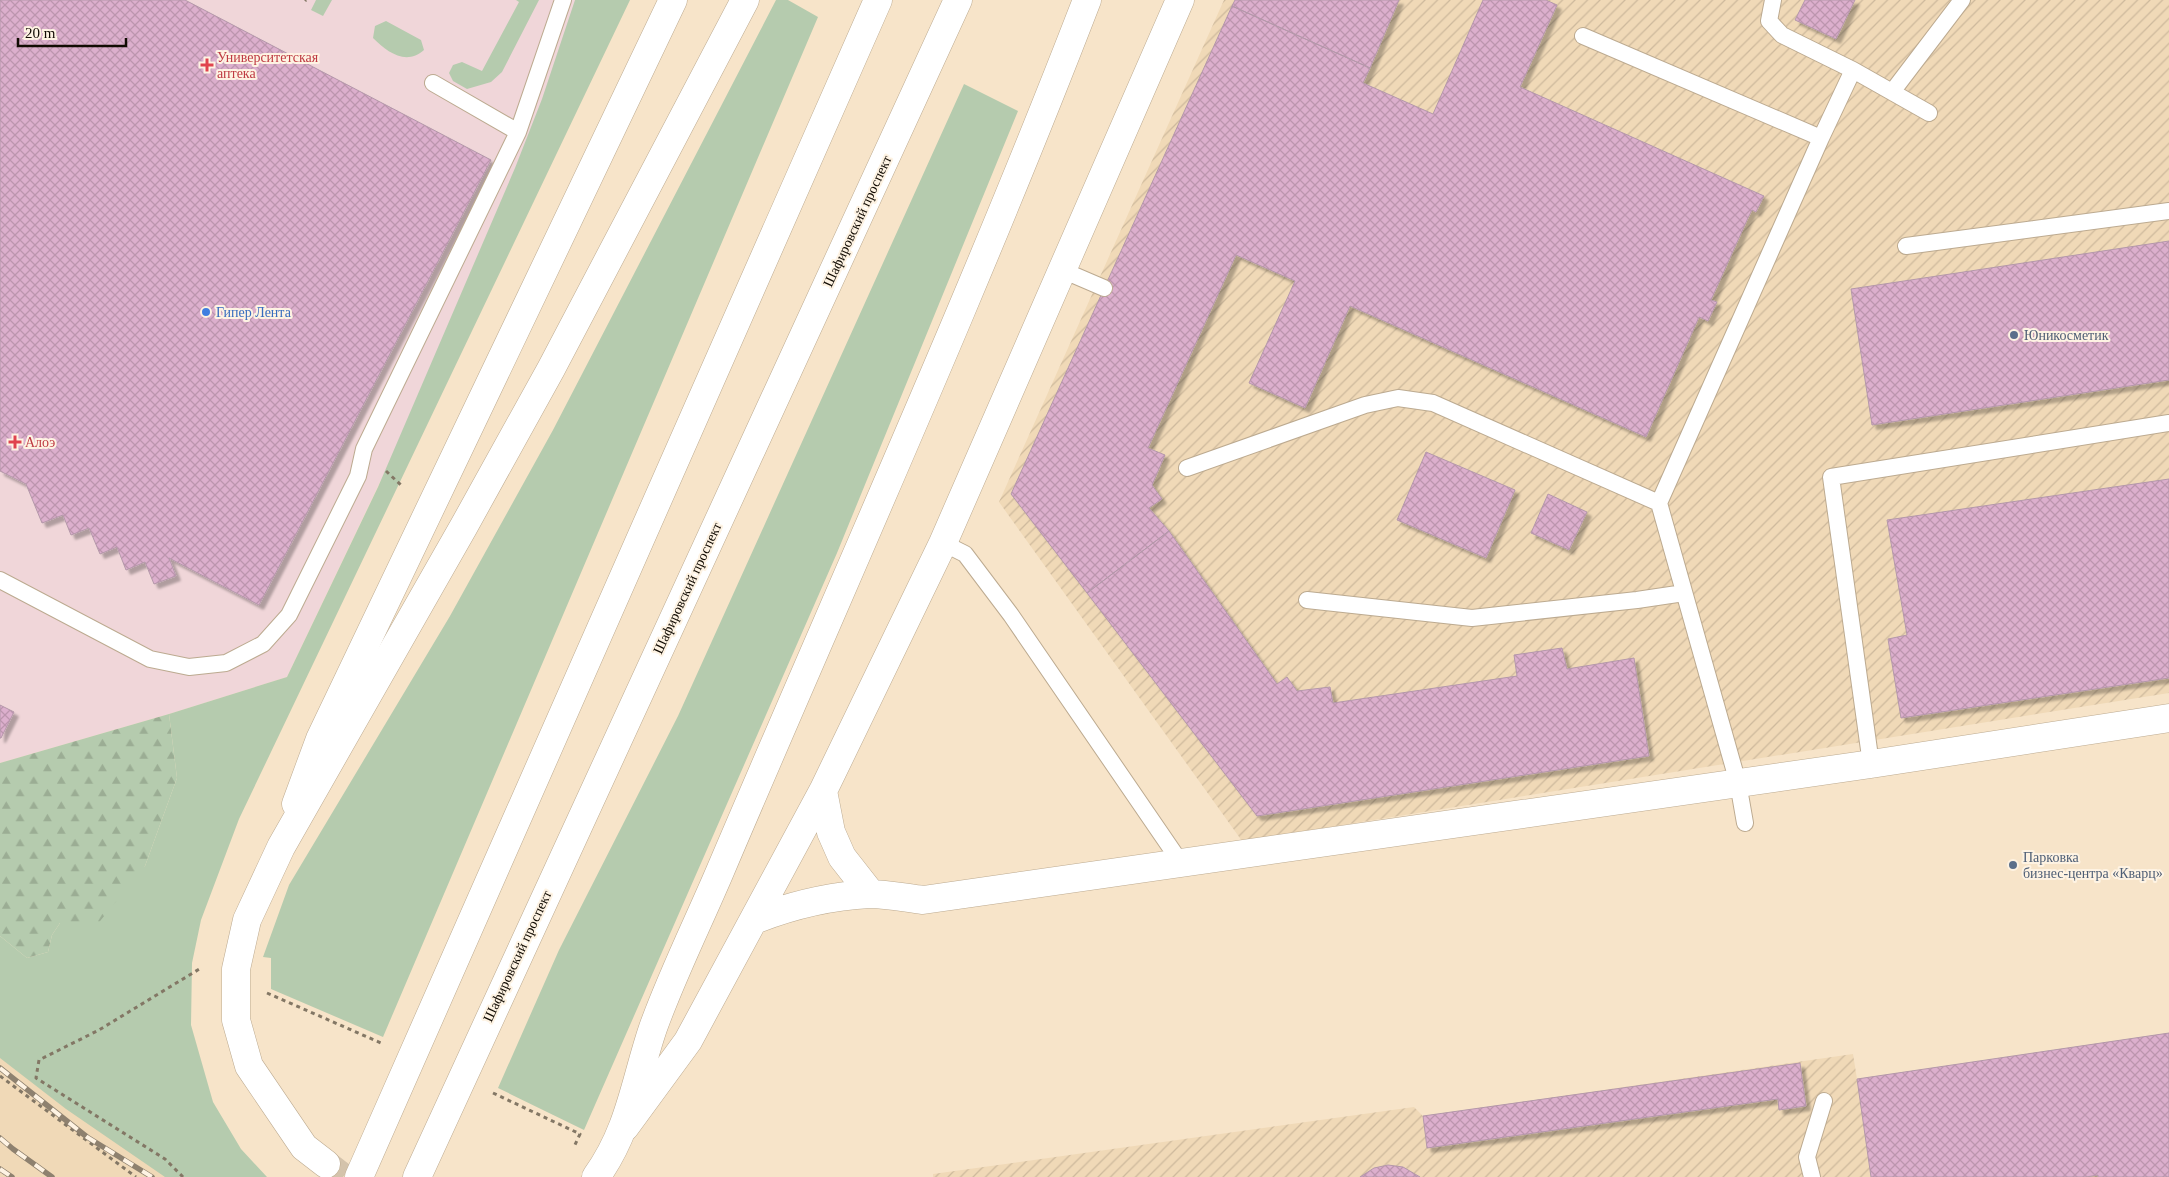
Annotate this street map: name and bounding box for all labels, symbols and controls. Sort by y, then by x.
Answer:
scale bar [18,15,125,47]
text: 20 m [25,25,56,41]
place label: Университетская аптека [217,50,319,81]
marker: Университетская аптека [201,59,213,71]
street label: Шафировский проспект [820,153,895,289]
place label: Гипер Лента [216,305,292,320]
marker: Гипер Лента [200,306,212,318]
place label: Юникосметик [2024,328,2109,343]
marker: Юникосметик [2008,329,2020,341]
place label: Алоэ [25,435,55,450]
marker: Алоэ [9,436,21,448]
street label: Шафировский проспект [650,520,725,656]
place label: Парковка бизнес-центра «Кварц» [2023,850,2163,881]
marker: Парковка бизнес-центра «Кварц» [2007,859,2019,871]
street label: Шафировский проспект [480,888,555,1024]

